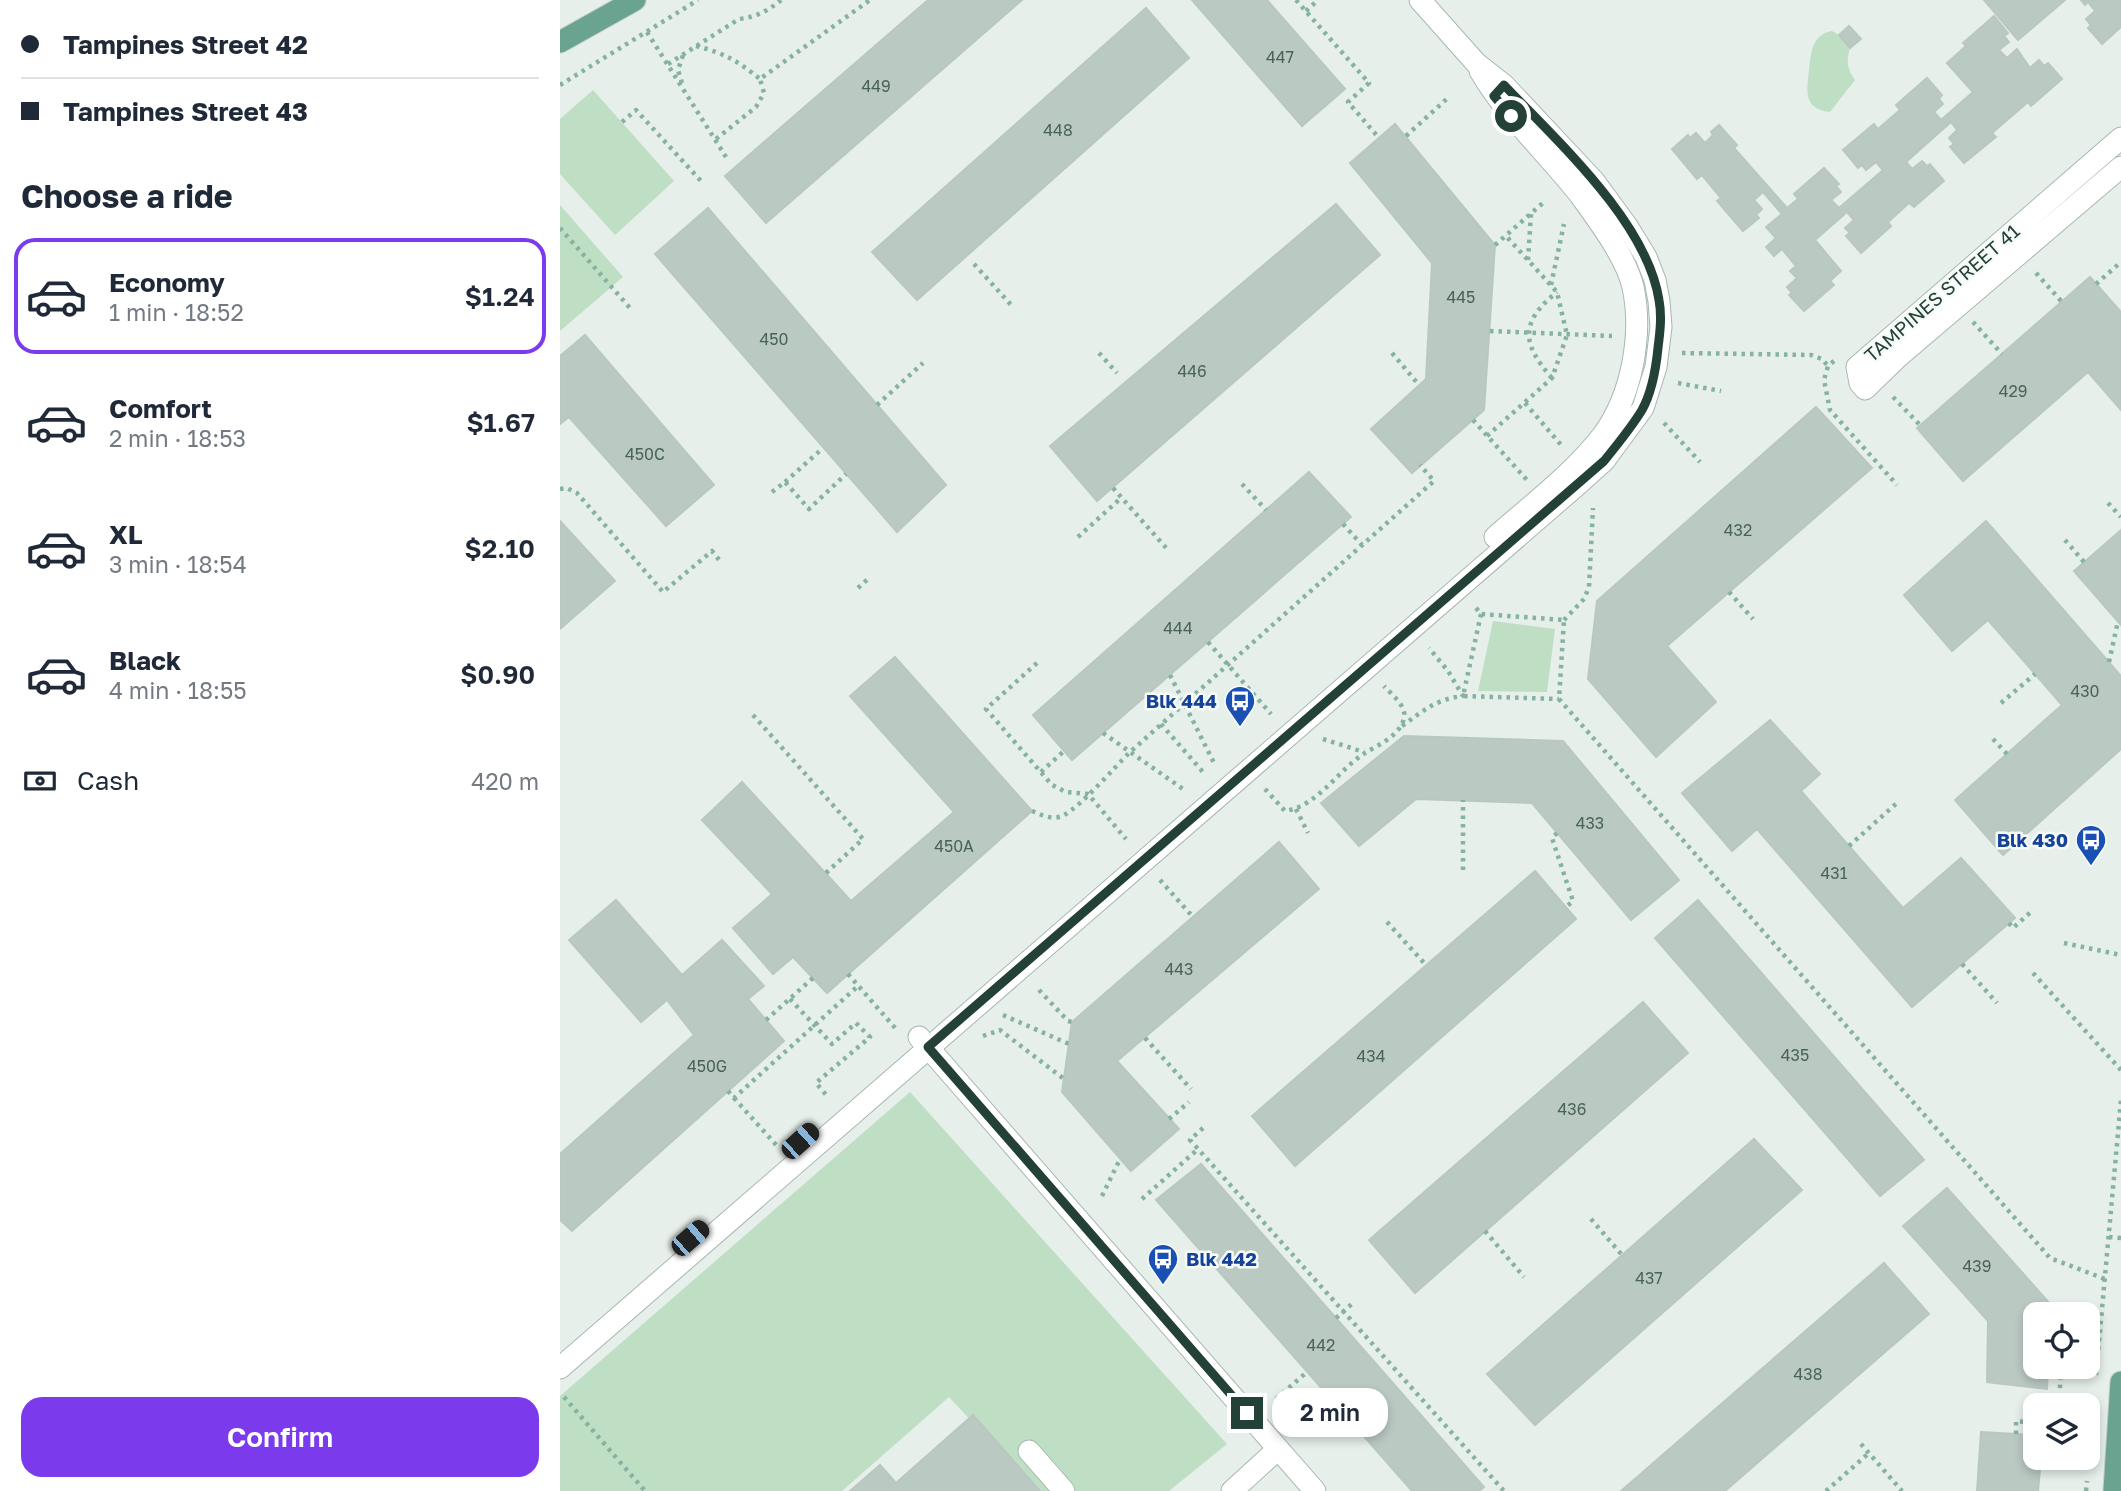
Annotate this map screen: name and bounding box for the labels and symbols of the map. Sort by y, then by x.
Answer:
house number: 447 [1266,47,1294,67]
house number: 449 [861,76,891,96]
route start [1495,100,1527,132]
house number: 448 [1043,120,1073,140]
street label: TAMPINES STREET 41 [1859,219,2024,366]
house number: 445 [1447,287,1475,307]
house number: 450 [760,329,788,349]
house number: 446 [1177,361,1207,381]
house number: 429 [1999,381,2027,401]
house number: 450C [625,444,665,464]
house number: 432 [1724,520,1752,540]
house number: 444 [1163,618,1193,638]
house number: 430 [2070,681,2100,701]
bus stop icon: Blk 444 [1223,684,1257,728]
place label: Blk 444 [1146,689,1217,712]
house number: 433 [1576,813,1604,833]
bus stop icon: Blk 430 [2074,823,2108,867]
place label: Blk 430 [1997,828,2068,851]
house number: 450A [934,836,974,856]
house number: 431 [1821,863,1848,883]
house number: 443 [1165,959,1193,979]
house number: 435 [1781,1045,1809,1065]
house number: 434 [1357,1046,1385,1066]
house number: 450G [687,1056,727,1076]
house number: 436 [1558,1099,1586,1119]
car [778,1119,823,1163]
car [668,1216,713,1260]
bus stop icon: Blk 442 [1146,1242,1180,1286]
place label: Blk 442 [1186,1247,1257,1270]
house number: 439 [1963,1256,1991,1276]
house number: 437 [1635,1268,1663,1288]
house number: 442 [1307,1335,1335,1355]
house number: 438 [1794,1364,1822,1384]
callout: 2 min [1272,1388,1387,1438]
route end [1231,1397,1263,1429]

